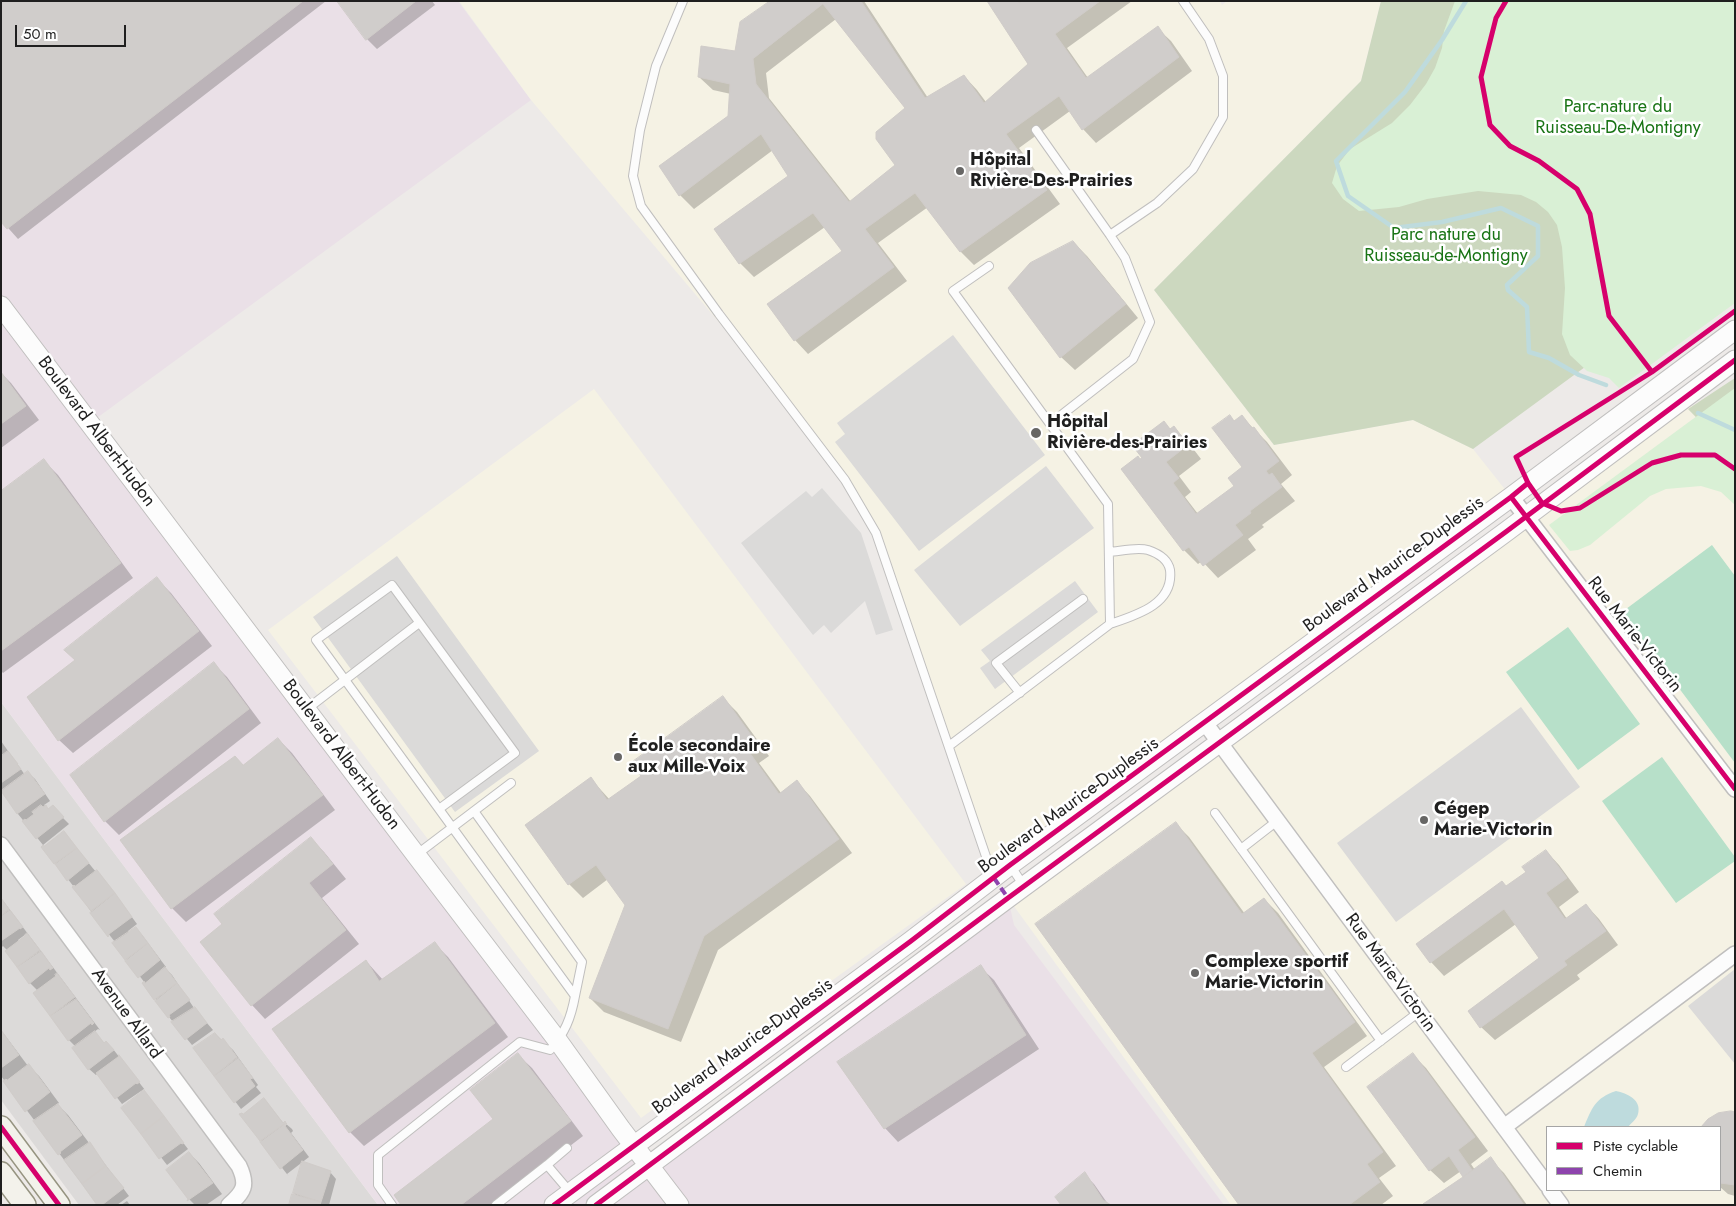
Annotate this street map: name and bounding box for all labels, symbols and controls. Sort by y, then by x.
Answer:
scale bar [18,15,129,47]
text: 50 m [23,23,57,45]
park label: Parc-nature du Ruisseau-De-Montigny [1535,97,1701,140]
place label: Hôpital Rivière-Des-Prairies [970,150,1132,192]
marker: Hôpital Rivière-Des-Prairies [954,165,966,177]
park label: Parc nature du Ruisseau-de-Montigny [1364,225,1528,268]
street label: Boulevard Albert-Hudon [32,353,160,511]
place label: Hôpital Rivière-des-Prairies [1047,412,1207,454]
marker: Hôpital Rivière-des-Prairies [1029,426,1043,440]
street label: Boulevard Maurice-Duplessis [1300,492,1488,638]
street label: Rue Marie-Victorin [1582,573,1686,697]
street label: Boulevard Albert-Hudon [277,676,405,834]
street label: Boulevard Maurice-Duplessis [975,733,1163,879]
place label: École secondaire aux Mille-Voix [628,736,771,779]
marker: École secondaire aux Mille-Voix [612,751,624,763]
place label: Cégep Marie-Victorin [1434,799,1553,842]
marker: Cégep Marie-Victorin [1418,814,1430,826]
street label: Rue Marie-Victorin [1340,910,1440,1036]
place label: Complexe sportif Marie-Victorin [1205,952,1348,994]
street label: Avenue Allard [86,964,166,1064]
marker: Complexe sportif Marie-Victorin [1189,967,1201,979]
street label: Boulevard Maurice-Duplessis [649,974,837,1120]
legend [1546,1126,1721,1191]
text: Piste cyclable [1593,1135,1678,1157]
text: Chemin [1593,1160,1642,1182]

